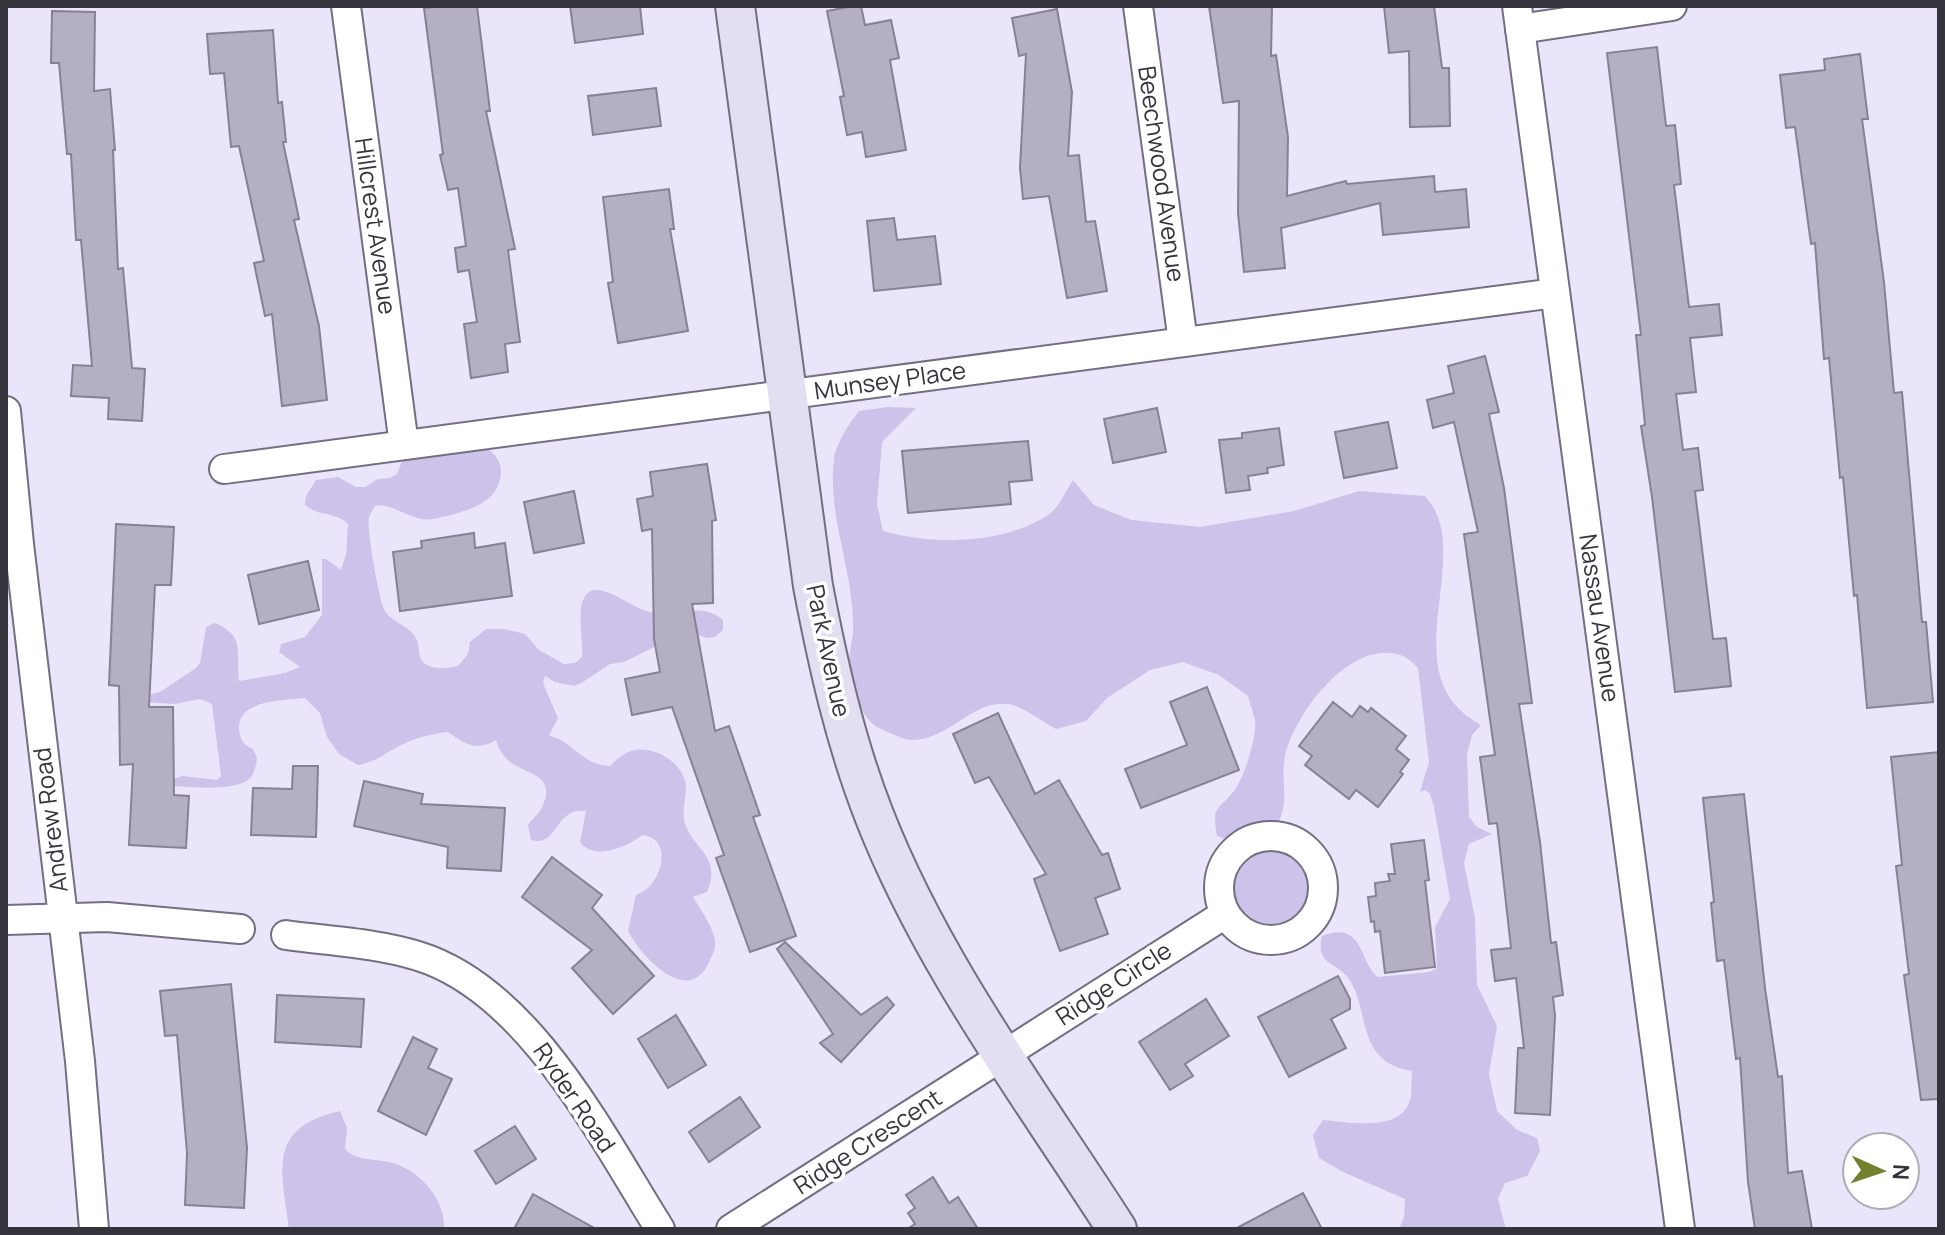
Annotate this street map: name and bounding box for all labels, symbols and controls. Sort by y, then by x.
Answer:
street label: Beechwood Avenue [1131,64,1194,284]
street label: Hillcrest Avenue [348,135,405,316]
street label: Munsey Place [812,353,968,406]
street label: Nassau Avenue [1572,532,1629,704]
street label: Park Avenue [799,581,860,720]
street label: Andrew Road [24,746,75,894]
street label: Ridge Circle [1049,933,1177,1032]
street label: Ryder Road [526,1036,624,1159]
street label: Ridge Crescent [787,1080,948,1201]
north arrow [1841,1131,1921,1211]
text: N [1886,1163,1916,1181]

